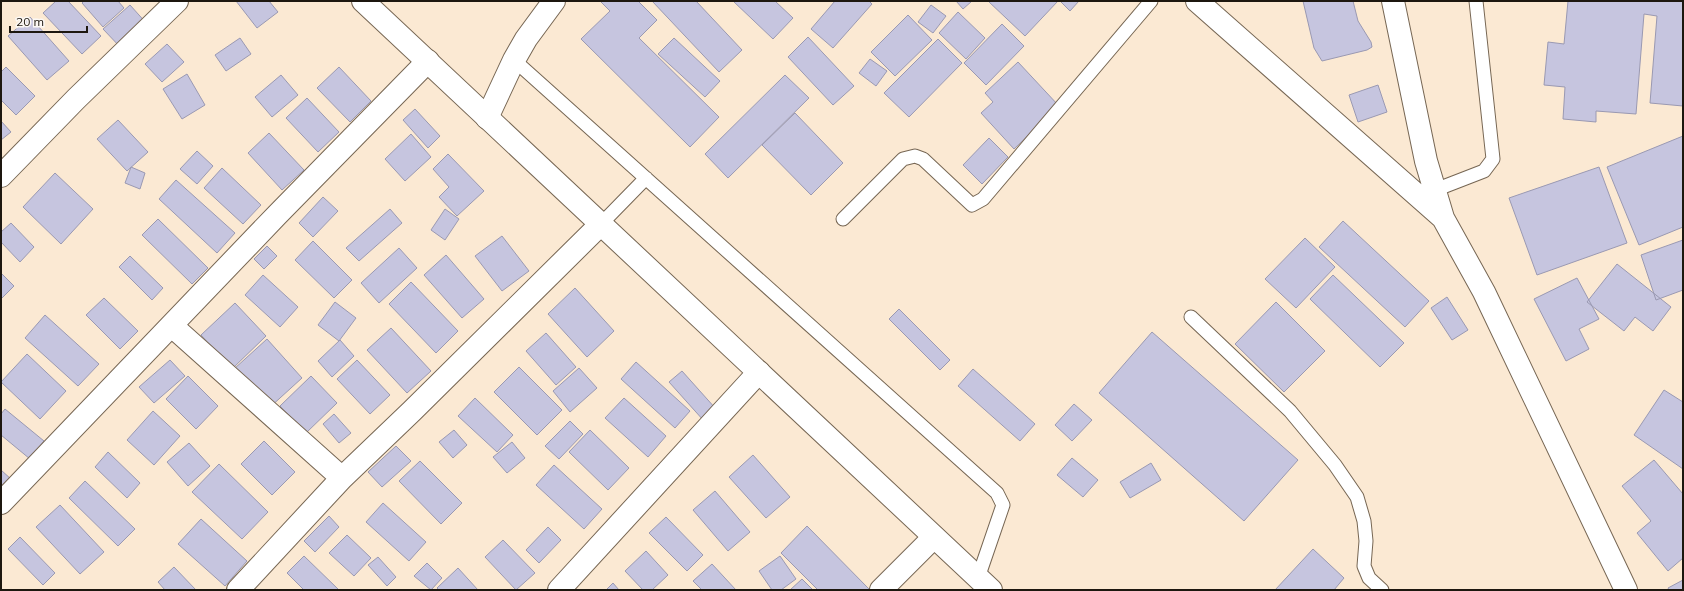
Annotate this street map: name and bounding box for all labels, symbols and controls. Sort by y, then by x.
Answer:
scale bar [10,8,87,34]
text: 20 m [16,14,44,29]

